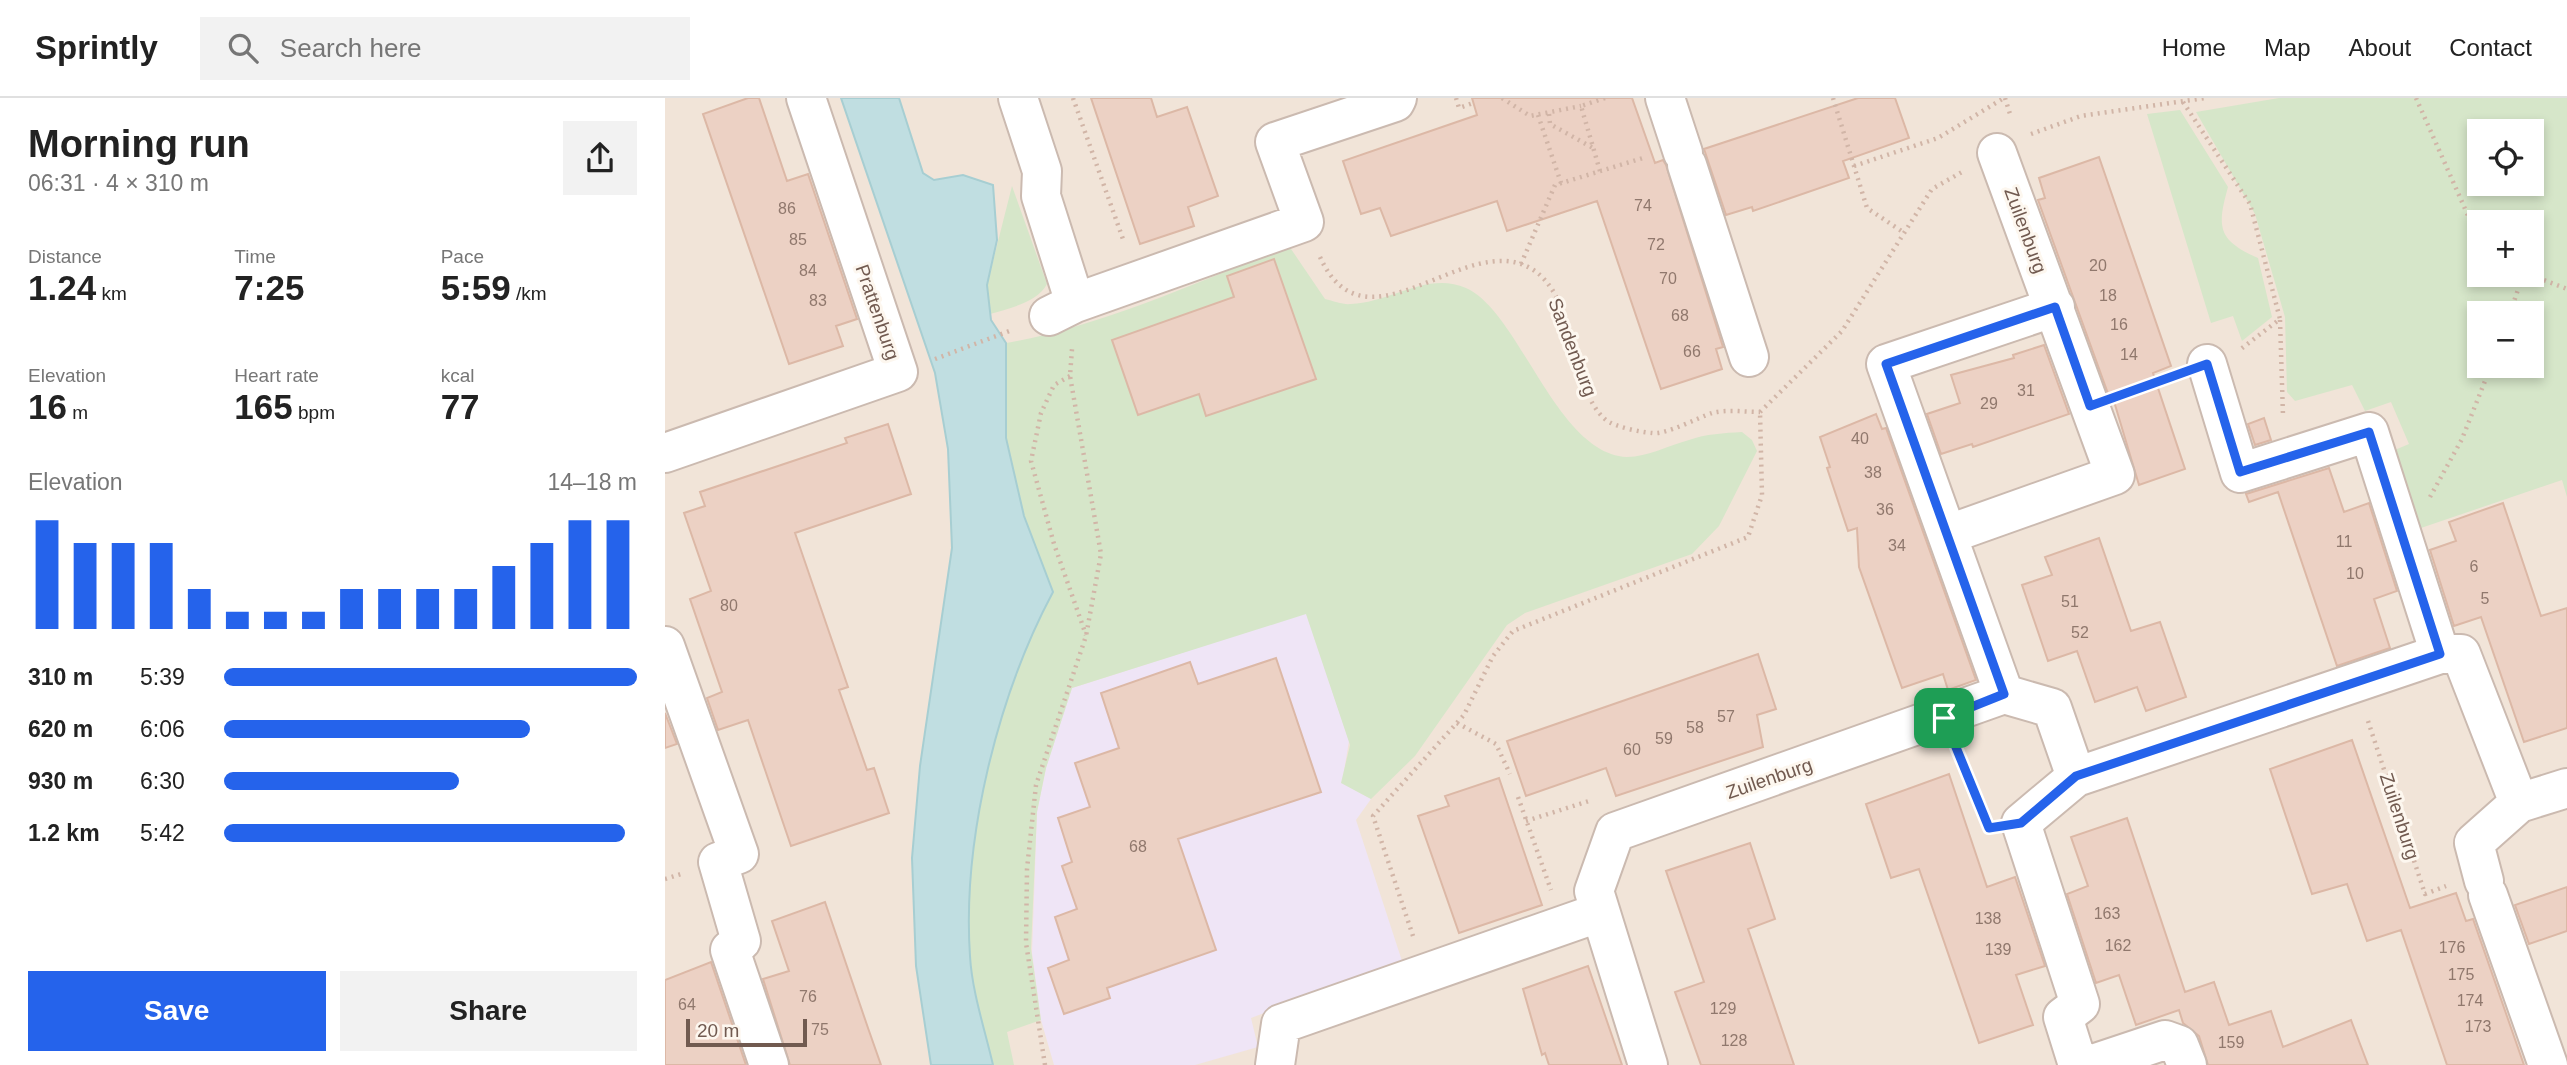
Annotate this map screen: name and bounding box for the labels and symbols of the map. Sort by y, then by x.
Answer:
street label: Zuilenburg [2000,184,2051,276]
house number: 74 [1634,197,1652,214]
house number: 86 [778,200,796,217]
house number: 85 [789,231,807,248]
house number: 72 [1647,236,1665,253]
house number: 20 [2089,257,2107,274]
house number: 84 [799,262,817,279]
street label: Prattenburg [851,262,904,363]
house number: 70 [1659,270,1677,287]
house number: 18 [2099,287,2117,304]
house number: 83 [809,292,827,309]
street label: Sandenburg [1544,295,1601,399]
house number: 68 [1671,307,1689,324]
house number: 16 [2110,316,2128,333]
house number: 66 [1683,343,1701,360]
house number: 14 [2120,346,2138,363]
house number: 31 [2017,382,2035,399]
house number: 29 [1980,395,1998,412]
house number: 40 [1851,430,1869,447]
house number: 38 [1864,464,1882,481]
house number: 36 [1876,501,1894,518]
house number: 11 [2336,533,2352,550]
house number: 34 [1888,537,1906,554]
house number: 6 [2470,558,2479,575]
house number: 10 [2346,565,2364,582]
house number: 5 [2481,590,2490,607]
house number: 51 [2061,593,2079,610]
house number: 80 [720,597,738,614]
house number: 52 [2071,624,2089,641]
pin [1914,688,1974,748]
house number: 57 [1717,708,1735,725]
house number: 58 [1686,719,1704,736]
house number: 59 [1655,730,1673,747]
house number: 60 [1623,741,1641,758]
street label: Zuilenburg [1723,754,1815,803]
street label: Zuilenburg [2376,770,2423,862]
house number: 68 [1129,838,1147,855]
house number: 163 [2094,905,2120,922]
house number: 138 [1975,910,2001,927]
house number: 162 [2105,937,2131,954]
house number: 176 [2439,939,2465,956]
house number: 139 [1985,941,2011,958]
house number: 175 [2448,966,2474,983]
house number: 76 [799,988,817,1005]
house number: 174 [2457,992,2483,1009]
house number: 64 [678,996,696,1013]
house number: 129 [1710,1000,1736,1017]
scale bar [686,1016,807,1048]
house number: 173 [2465,1018,2491,1035]
house number: 75 [811,1021,829,1038]
house number: 128 [1721,1032,1747,1049]
house number: 159 [2218,1034,2244,1051]

